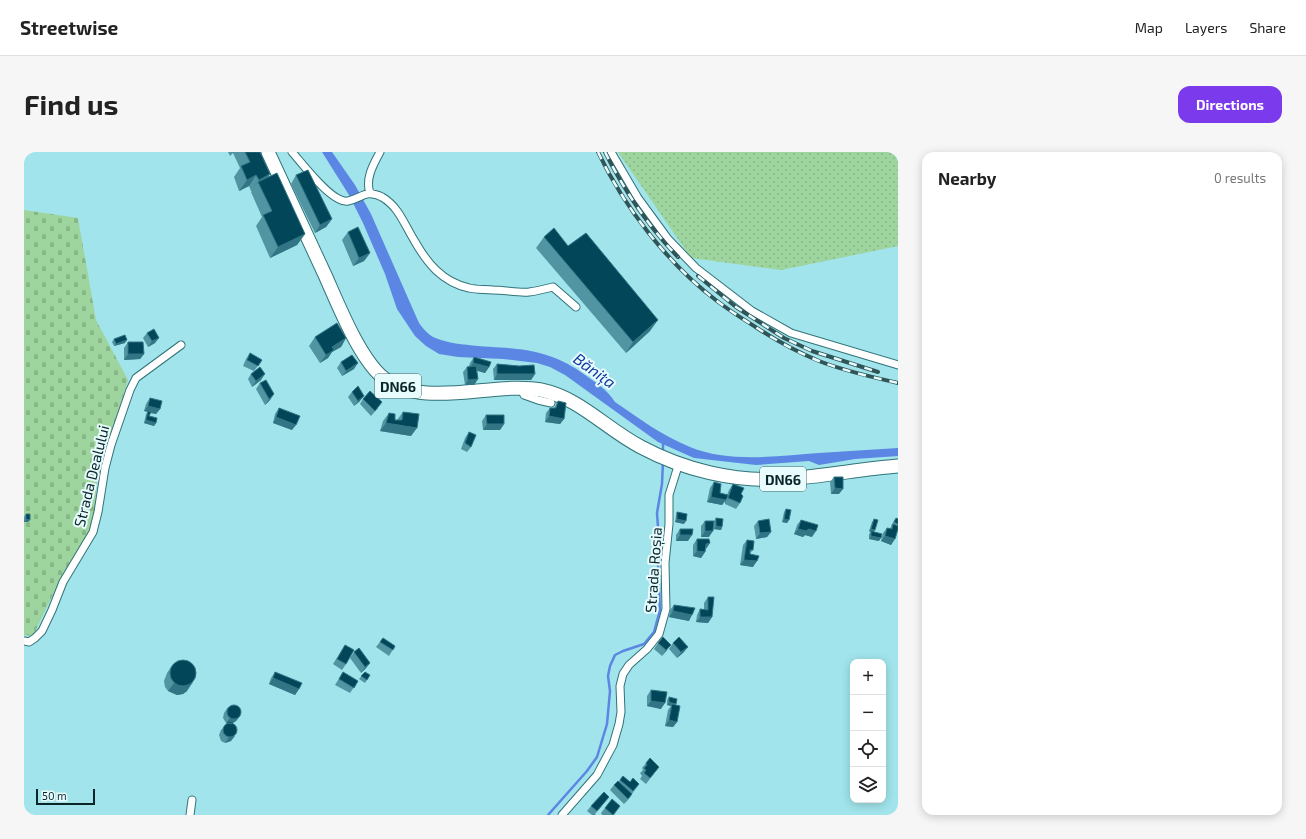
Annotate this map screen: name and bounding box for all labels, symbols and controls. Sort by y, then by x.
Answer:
text: Streetwise [20,16,118,39]
text: Map [1135,19,1163,36]
text: Layers [1185,19,1227,36]
text: Share [1249,19,1286,36]
button: Directions [1178,86,1282,123]
text: Find us [24,87,118,121]
text: Nearby [938,168,996,188]
text: 0 results [1214,170,1266,186]
water label: Bănița [569,348,620,393]
road number: DN66 [375,374,421,398]
street label: Strada Dealului [70,423,112,529]
road number: DN66 [760,467,806,491]
street label: Strada Roșia [641,527,667,614]
map controls [850,659,886,803]
button: + [850,659,886,695]
button: − [850,695,886,731]
button: locate [850,731,886,767]
button: layers [850,767,886,803]
scale bar [36,787,95,806]
text: 50 m [42,789,67,802]

